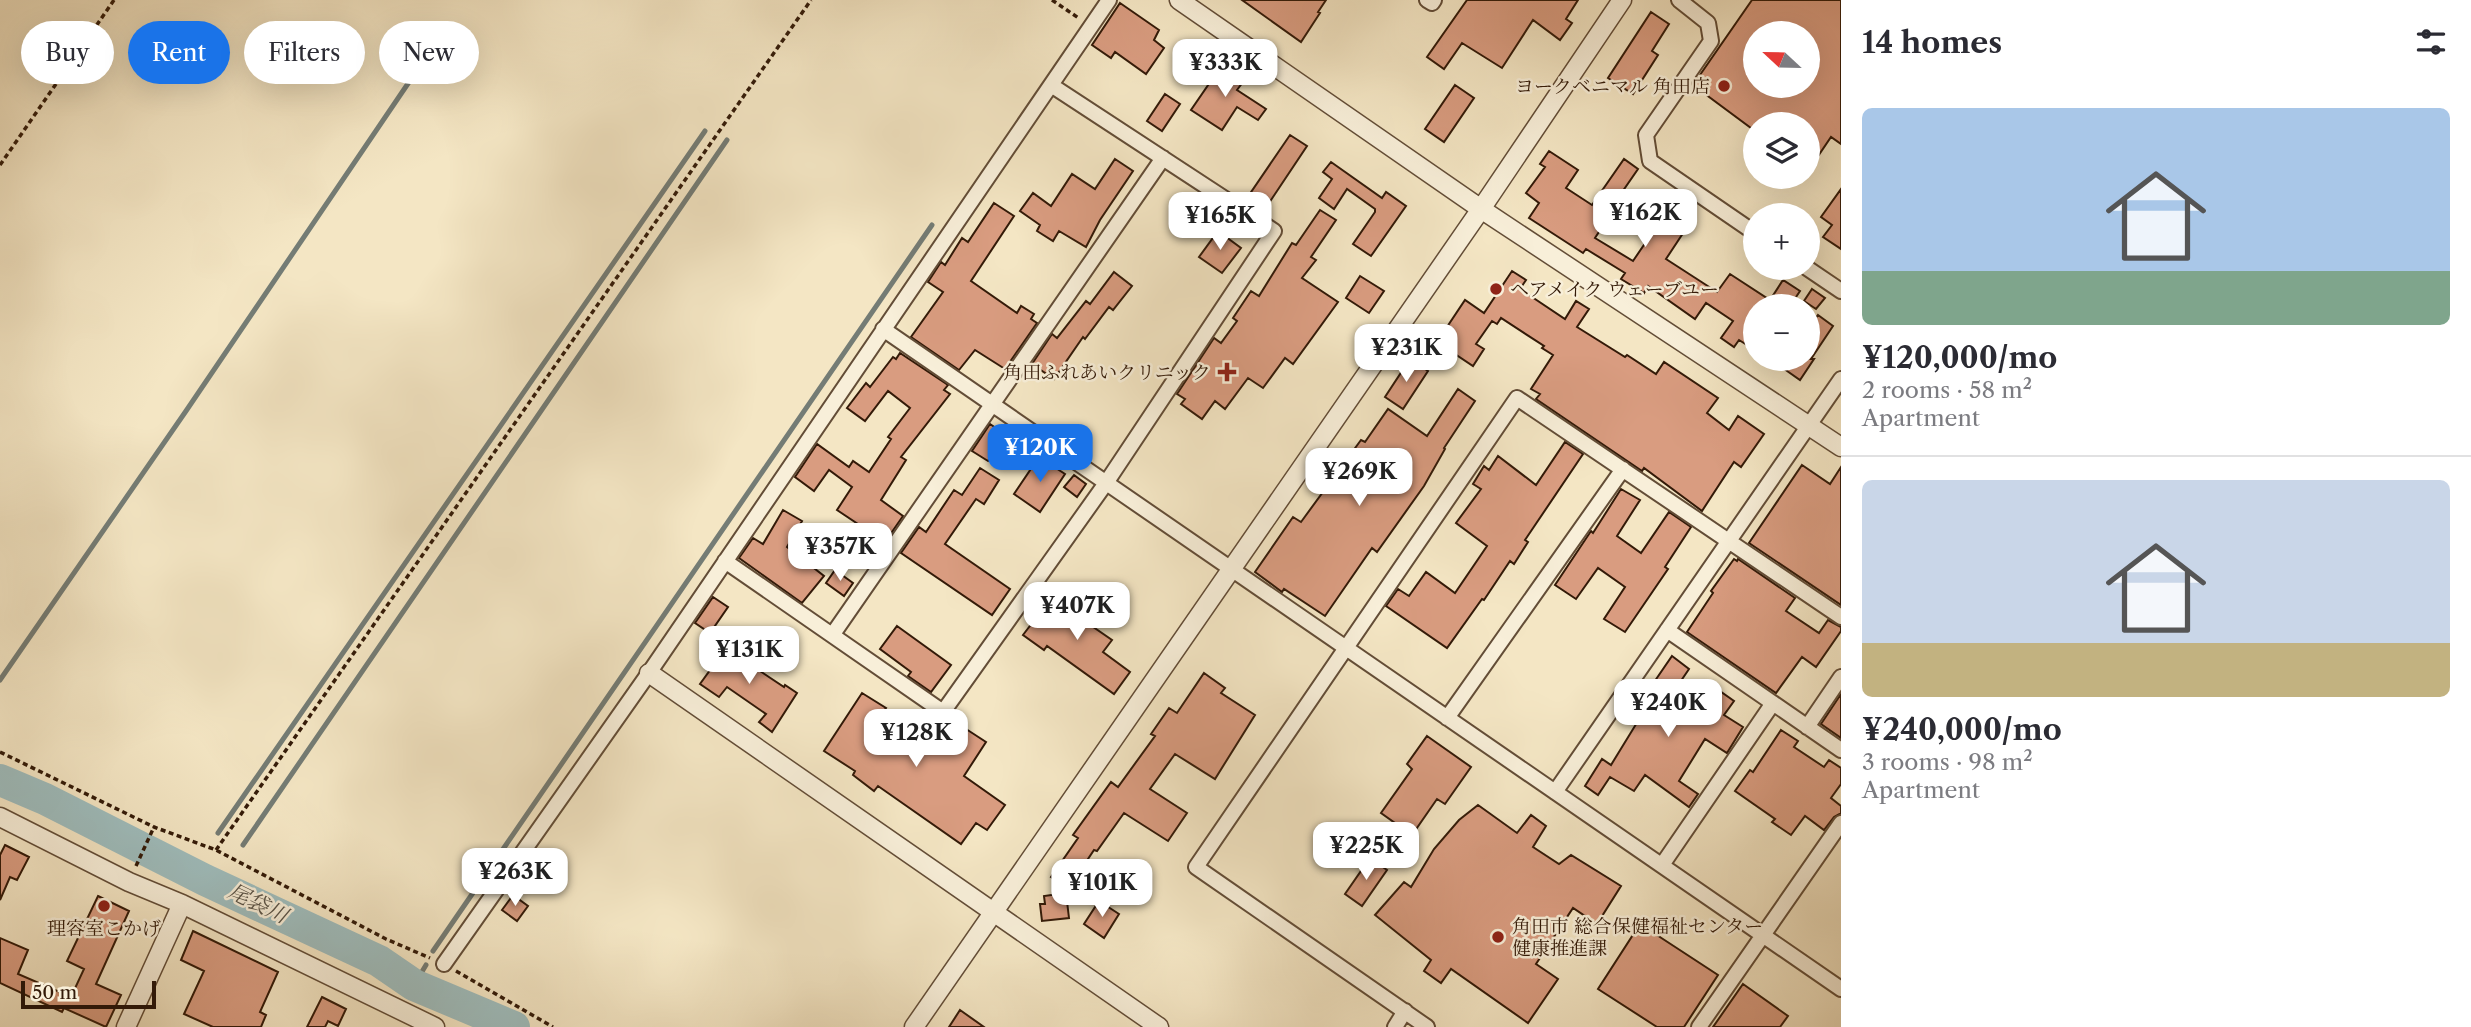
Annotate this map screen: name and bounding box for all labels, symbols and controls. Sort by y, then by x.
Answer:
chip: Buy [21,21,114,84]
chip: Rent [128,21,230,84]
chip: Filters [244,21,365,84]
chip: New [379,21,479,84]
north arrow [1743,21,1820,98]
map controls [1743,21,1820,371]
icon: filters [2412,23,2450,61]
text: 14 homes [1862,24,2002,61]
pin: ¥333K [1176,40,1274,99]
text: ¥333K [1188,48,1262,76]
place label: ヨークベニマル 角田店 [1515,75,1710,98]
marker: ヨークベニマル 角田店 [1716,78,1732,94]
button: layers [1743,112,1820,189]
icon: home [2093,153,2219,279]
pin: ¥162K [1596,190,1694,249]
pin: ¥165K [1171,192,1269,252]
text: ¥162K [1609,198,1681,226]
text: ¥165K [1185,201,1255,229]
button: + [1743,203,1820,280]
place label: ヘアメイク ウェーブユー [1510,278,1719,301]
marker: ヘアメイク ウェーブユー [1488,281,1504,297]
button: − [1743,294,1820,371]
pin: ¥231K [1357,324,1455,384]
text: ¥231K [1370,333,1442,361]
text: ¥120,000/mo [1862,339,2057,376]
place label: 角田ふれあいクリニック [1003,361,1211,384]
marker: 角田ふれあいクリニック [1217,362,1237,382]
text: 2 rooms · 58 m² [1862,376,2032,404]
text: Apartment [1862,404,1980,432]
pin: ¥120K [991,424,1089,484]
text: ¥120K [1004,433,1076,461]
pin: ¥269K [1310,448,1408,508]
text: ¥269K [1321,457,1397,485]
pin: ¥357K [791,524,889,583]
icon: home [2093,525,2219,651]
text: ¥357K [804,532,876,560]
pin: ¥407K [1028,582,1126,642]
text: ¥407K [1040,591,1114,619]
pin: ¥131K [700,626,798,686]
text: ¥131K [715,635,783,663]
pin: ¥240K [1619,680,1717,739]
text: ¥240K [1630,688,1706,716]
pin: ¥128K [867,710,965,769]
text: ¥240,000/mo [1862,711,2062,748]
text: ¥128K [880,718,952,746]
text: 3 rooms · 98 m² [1862,748,2033,776]
text: Apartment [1862,776,1980,804]
pin: ¥225K [1317,822,1415,882]
text: ¥225K [1329,831,1403,859]
pin: ¥263K [466,848,564,908]
text: ¥263K [478,857,552,885]
pin: ¥101K [1053,860,1151,919]
text: ¥101K [1067,868,1137,896]
water label: 尾袋川 [224,878,294,929]
marker: 理容室こかげ [96,898,112,914]
place label: 角田市 総合保健福祉センター 健康推進課 [1512,915,1763,960]
place label: 理容室こかげ [47,917,161,940]
marker: 角田市 総合保健福祉センター 健康推進課 [1490,929,1506,945]
scale bar [21,978,156,1010]
text: 50 m [32,981,77,1004]

